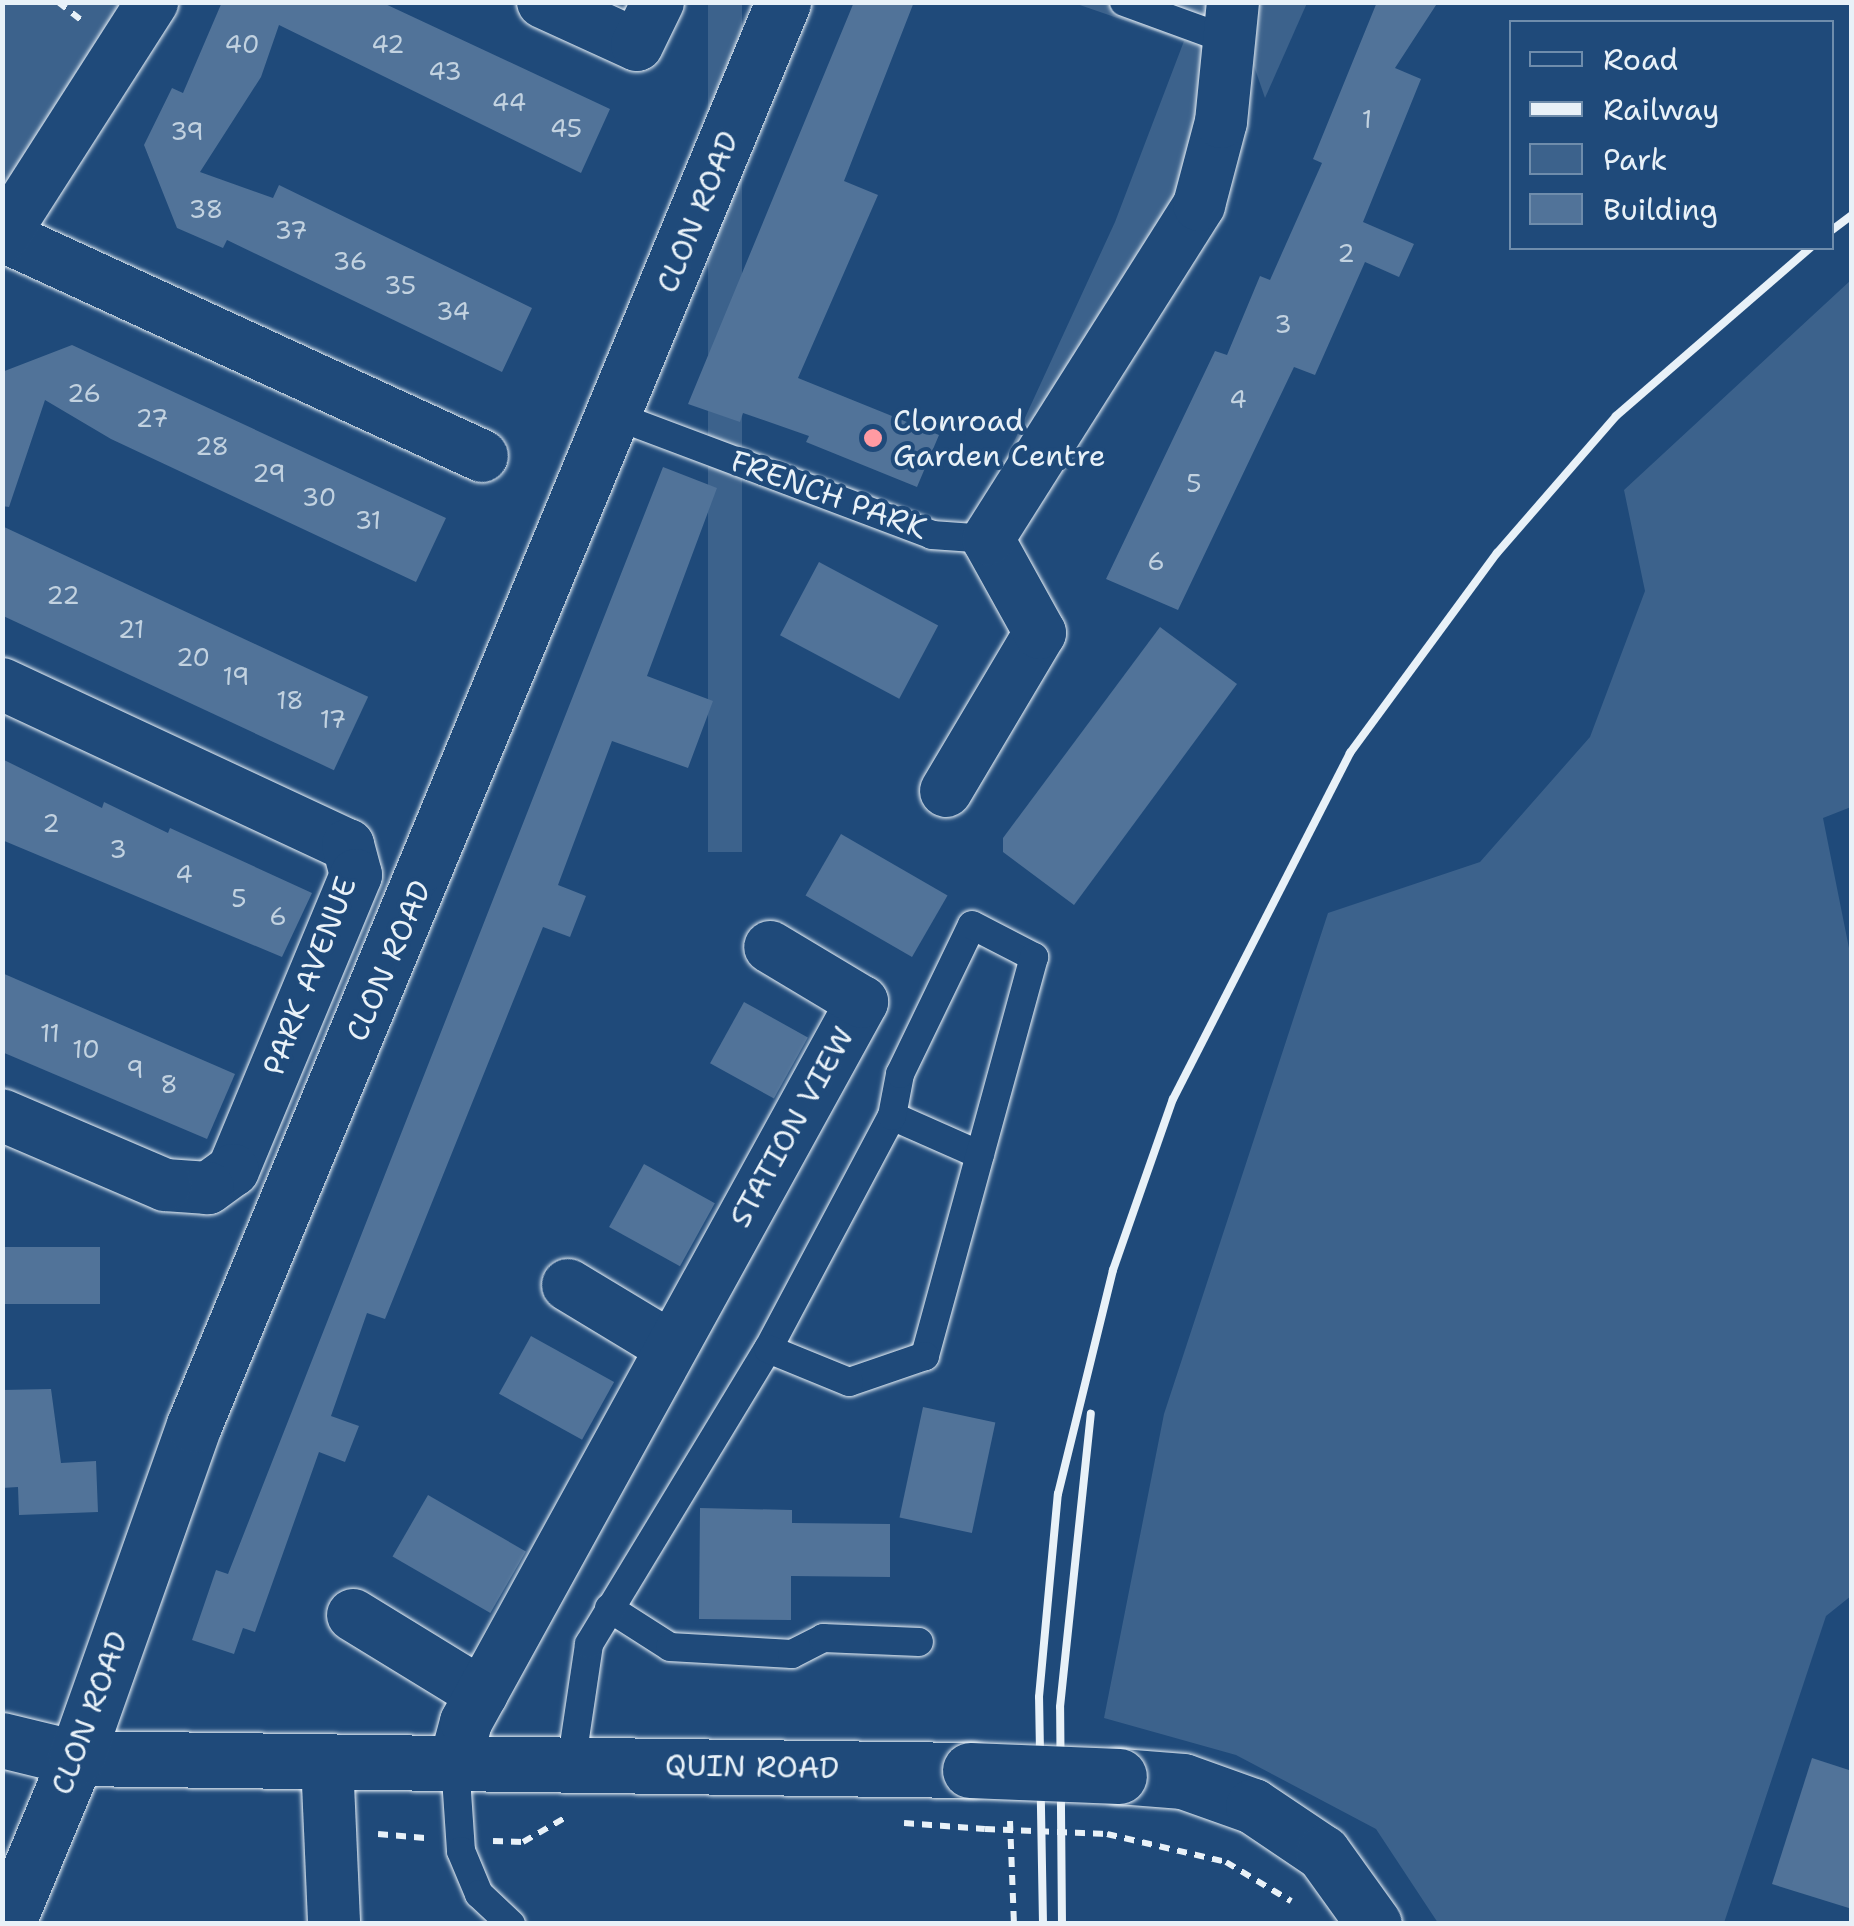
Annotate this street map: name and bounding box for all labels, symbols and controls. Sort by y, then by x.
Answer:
legend [1509,20,1834,250]
house number: 40 [225,29,259,59]
house number: 42 [371,29,405,59]
text: Road [1603,39,1678,80]
house number: 43 [428,56,462,86]
house number: 44 [492,87,526,117]
text: Railway [1603,89,1719,130]
house number: 1 [1362,104,1372,134]
house number: 45 [550,113,582,143]
house number: 39 [170,116,204,146]
street label: CLON ROAD [649,126,747,298]
text: Park [1603,139,1667,180]
text: Building [1603,189,1718,230]
house number: 38 [189,194,223,224]
house number: 37 [275,215,307,245]
house number: 2 [1337,238,1355,268]
house number: 36 [333,246,367,276]
house number: 35 [384,270,416,300]
house number: 34 [436,296,470,326]
house number: 3 [1274,309,1292,339]
house number: 26 [67,378,101,408]
house number: 4 [1229,384,1247,414]
house number: 27 [135,403,169,433]
place label: Clonroad Garden Centre [893,403,1106,474]
marker: Clonroad Garden Centre [862,427,884,449]
house number: 28 [195,431,229,461]
street label: FRENCH PARK [726,443,932,547]
house number: 29 [252,458,286,488]
house number: 5 [1186,468,1202,498]
house number: 30 [302,482,336,512]
house number: 31 [355,505,381,535]
house number: 6 [1147,546,1165,576]
house number: 22 [46,580,80,610]
house number: 21 [118,614,144,644]
house number: 20 [176,642,210,672]
house number: 19 [223,661,249,691]
house number: 18 [276,685,304,715]
house number: 17 [320,704,346,734]
house number: 2 [42,808,60,838]
house number: 3 [109,834,127,864]
house number: 4 [175,859,193,889]
street label: PARK AVENUE [256,872,364,1080]
street label: CLON ROAD [339,875,439,1047]
house number: 5 [231,883,247,913]
house number: 6 [269,901,287,931]
house number: 11 [40,1018,60,1048]
street label: STATION VIEW [722,1021,862,1233]
house number: 10 [72,1034,100,1064]
house number: 9 [126,1054,144,1084]
house number: 8 [160,1069,178,1099]
street label: CLON ROAD [44,1626,136,1800]
street label: QUIN ROAD [665,1747,839,1787]

